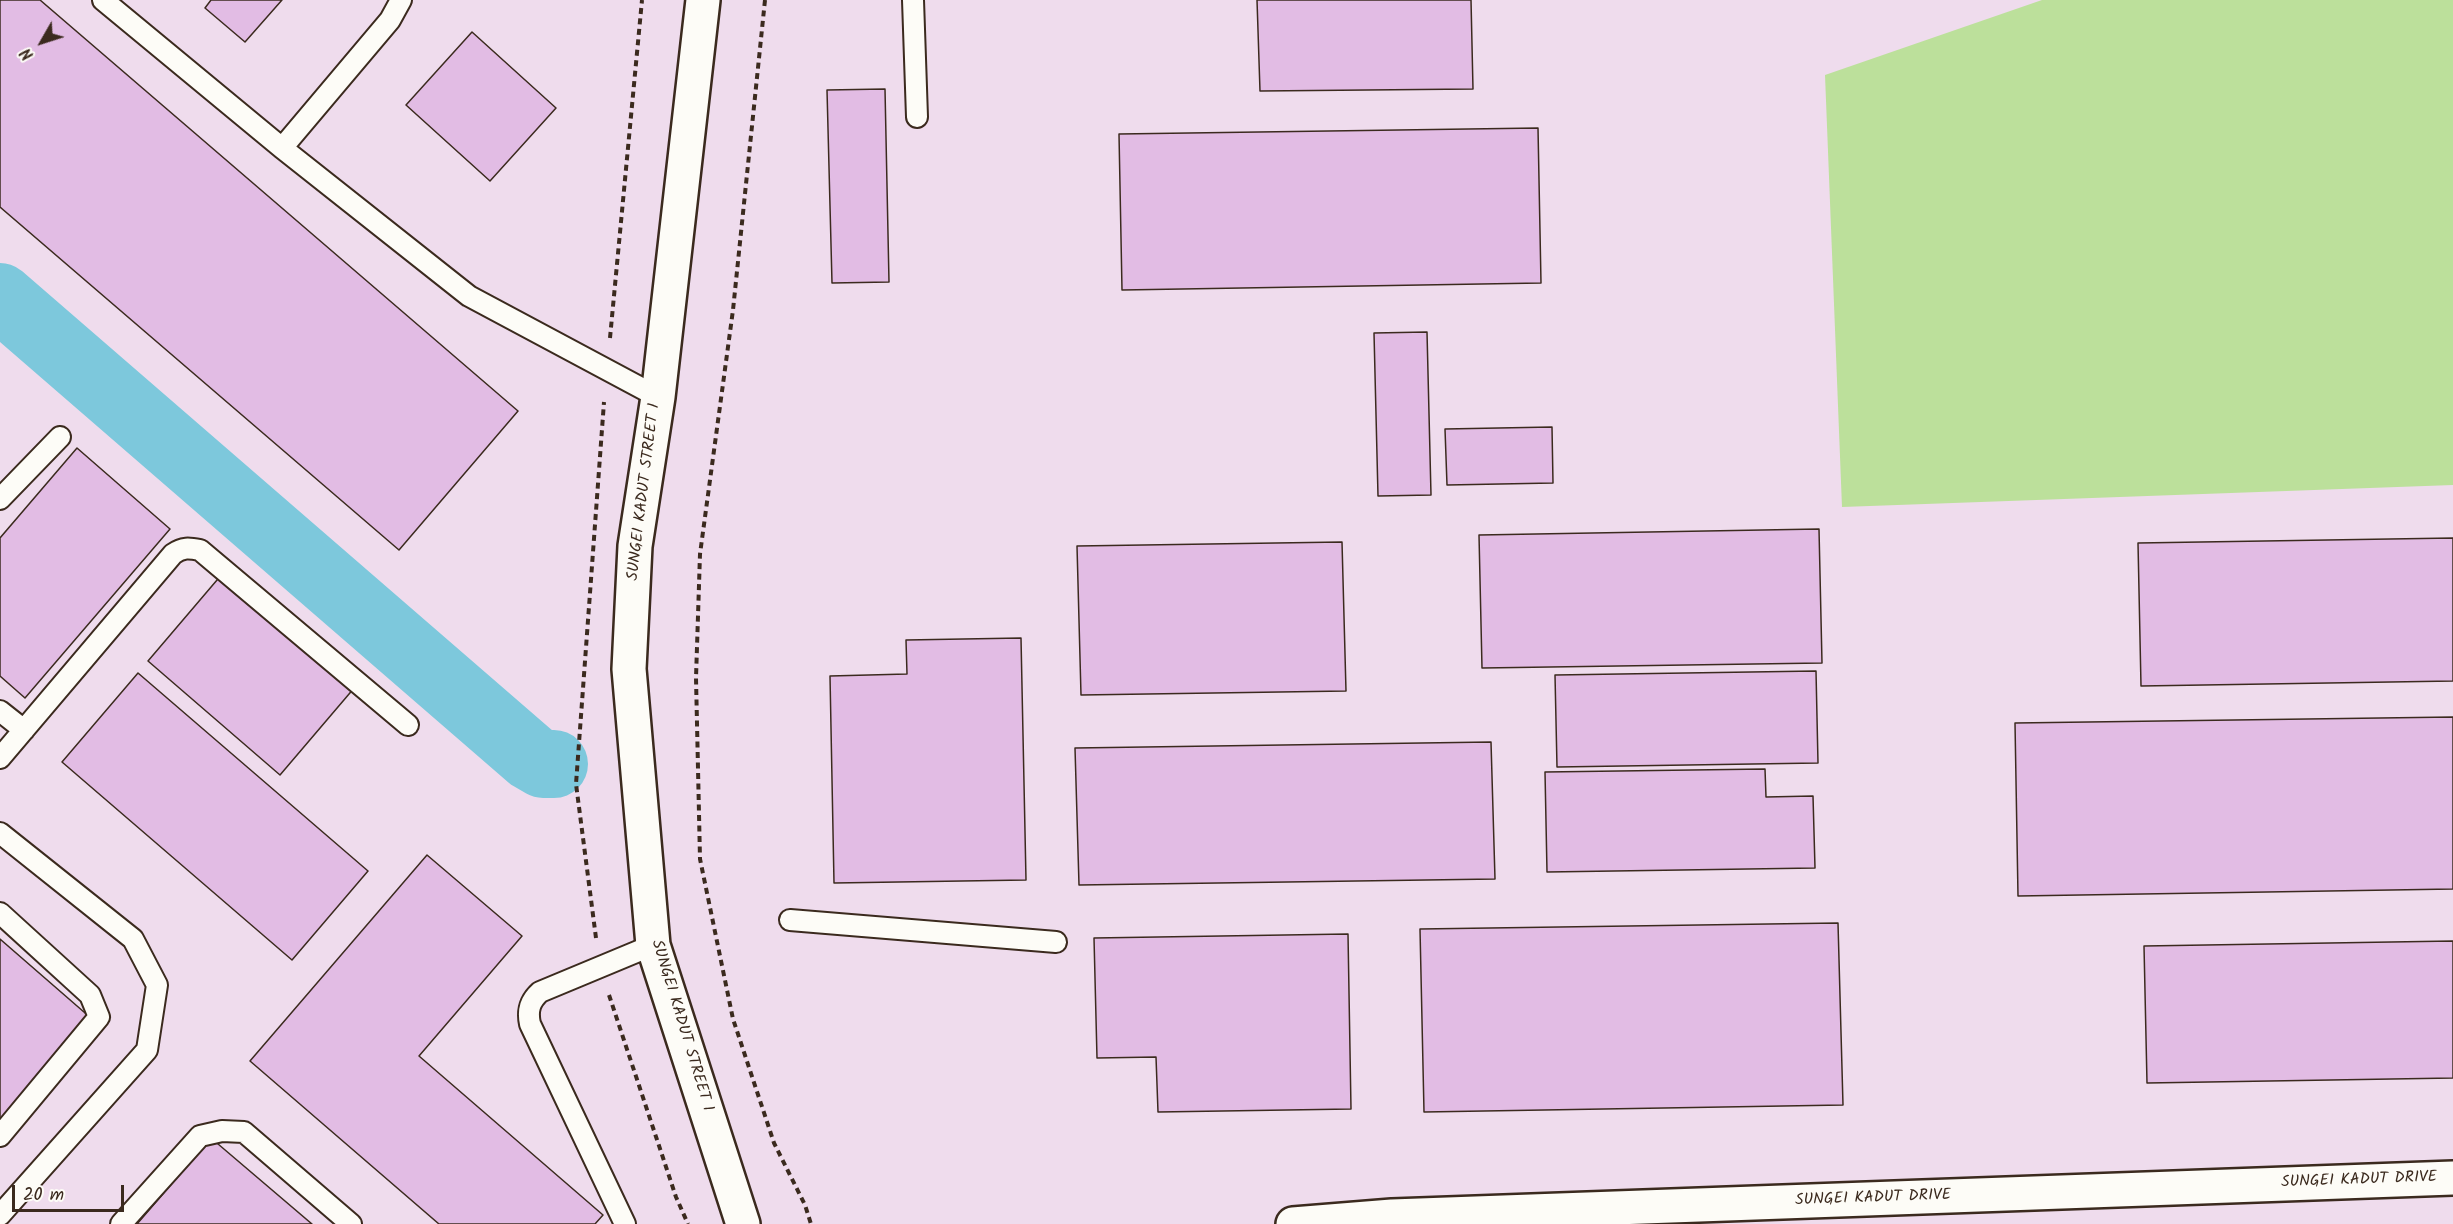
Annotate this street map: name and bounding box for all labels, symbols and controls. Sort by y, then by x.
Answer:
north arrow [12,12,72,72]
text: N [15,42,41,65]
street label: SUNGEI KADUT STREET 1 [625,402,665,582]
street label: SUNGEI KADUT STREET 1 [646,938,716,1114]
street label: SUNGEI KADUT DRIVE [2281,1169,2437,1193]
scale bar [15,1173,128,1211]
text: 20 m [23,1181,64,1210]
street label: SUNGEI KADUT DRIVE [1795,1187,1951,1211]

